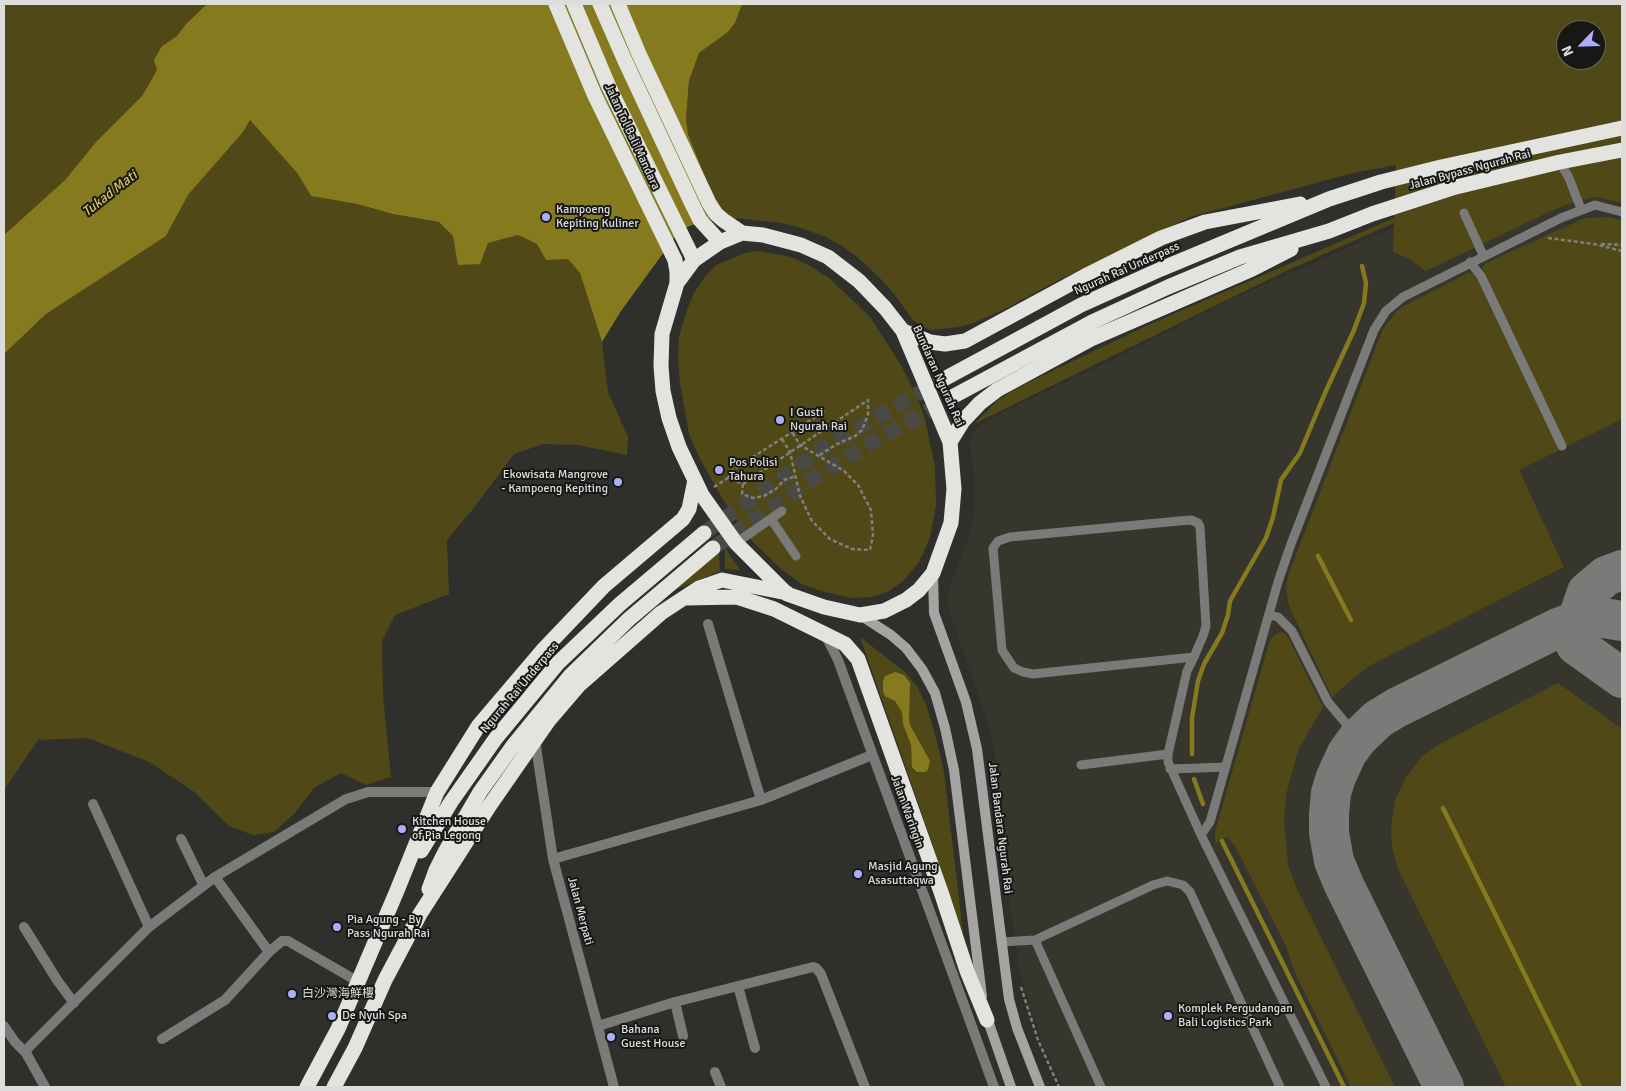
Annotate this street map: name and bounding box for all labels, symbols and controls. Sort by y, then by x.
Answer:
north arrow [1556,20,1606,70]
text: N [1558,43,1578,59]
street label: Jalan Tol Bali Mandara [601,82,663,192]
street label: Jalan Bypass Ngurah Rai [1408,147,1532,193]
water label: Tukad Mati [79,167,141,221]
place label: Kampoeng Kepiting Kuliner [556,203,639,231]
marker: Kampoeng Kepiting Kuliner [540,211,552,223]
street label: Ngurah Rai Underpass [1072,239,1182,299]
street label: Bundaran Ngurah Rai [909,323,967,429]
place label: I Gusti Ngurah Rai [790,406,847,434]
marker: I Gusti Ngurah Rai [774,414,786,426]
place label: Pos Polisi Tahura [729,456,778,484]
marker: Pos Polisi Tahura [713,464,725,476]
place label: Ekowisata Mangrove - Kampoeng Kepiting [501,468,608,496]
marker: Ekowisata Mangrove - Kampoeng Kepiting [612,476,624,488]
street label: Ngurah Rai Underpass [478,640,562,736]
street label: Jalan Bandara Ngurah Rai [985,761,1015,895]
street label: Jalan Waringin [887,774,927,850]
place label: Kitchen House of Pia Legong [412,815,486,843]
marker: Kitchen House of Pia Legong [396,823,408,835]
place label: Masjid Agung Asasuttaqwa [868,860,938,888]
marker: Masjid Agung Asasuttaqwa [852,868,864,880]
street label: Jalan Merpati [564,875,596,947]
place label: Pia Agung - By Pass Ngurah Rai [347,913,430,941]
marker: Pia Agung - By Pass Ngurah Rai [331,921,343,933]
place label: 白沙灣海鮮樓 [302,987,374,1001]
marker: 白沙灣海鮮樓 [286,988,298,1000]
place label: Komplek Pergudangan Bali Logistics Park [1178,1002,1293,1030]
place label: De Nyuh Spa [342,1009,407,1023]
marker: De Nyuh Spa [326,1010,338,1022]
marker: Komplek Pergudangan Bali Logistics Park [1162,1010,1174,1022]
place label: Bahana Guest House [621,1023,685,1051]
marker: Bahana Guest House [605,1031,617,1043]

